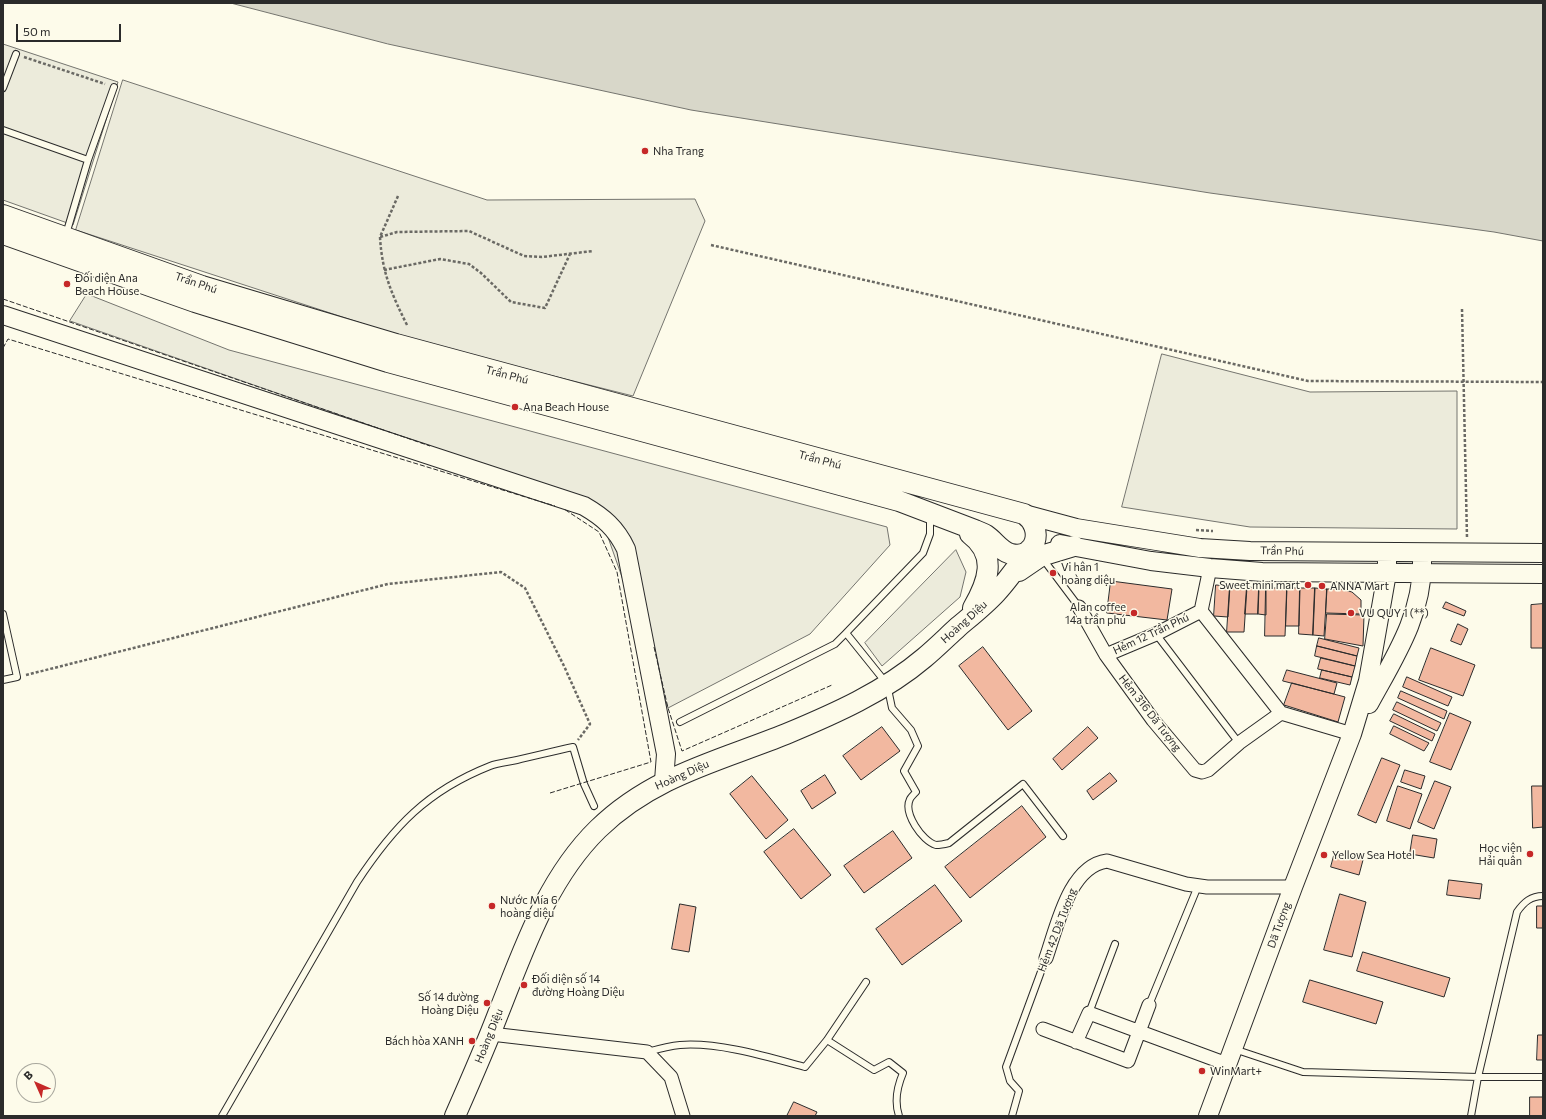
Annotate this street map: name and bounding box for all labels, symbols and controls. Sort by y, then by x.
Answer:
scale bar [18,16,123,42]
text: 50 m [23,24,51,38]
place label: Nha Trang [653,144,704,158]
marker: Nha Trang [640,146,650,156]
street label: Trần Phú [173,270,219,296]
place label: Đối diện Ana Beach House [75,271,139,297]
marker: Đối diện Ana Beach House [62,279,72,289]
street label: Trần Phú [484,363,530,387]
place label: Ana Beach House [523,400,609,414]
marker: Ana Beach House [510,402,520,412]
street label: Trần Phú [797,448,843,472]
street label: Trần Phú [1260,544,1304,558]
place label: Vi hân 1 hoàng diệu [1061,560,1115,586]
marker: Vi hân 1 hoàng diệu [1048,568,1058,578]
place label: Sweet mini mart [1219,578,1300,592]
place label: ANNA Mart [1330,579,1389,593]
marker: Sweet mini mart [1303,580,1313,590]
marker: ANNA Mart [1317,581,1327,591]
street label: Hoàng Diệu [938,598,990,646]
place label: Alan coffee 14a trần phú [1065,600,1126,626]
place label: VU QUY 1 (**) [1359,606,1429,620]
marker: Alan coffee 14a trần phú [1129,608,1139,618]
marker: VU QUY 1 (**) [1346,608,1356,618]
street label: Hẻm 12 Trần Phú [1111,611,1191,657]
street label: Hẻm 316 Dã Tượng [1116,672,1184,754]
street label: Hoàng Diệu [653,757,711,793]
place label: Học viện Hải quân [1479,841,1522,867]
place label: Yellow Sea Hotel [1332,848,1415,862]
marker: Học viện Hải quân [1525,849,1535,859]
marker: Yellow Sea Hotel [1319,850,1329,860]
street label: Hẻm 42 Dã Tượng [1035,886,1079,974]
place label: Nước Mía 6 hoàng diệu [500,893,558,919]
street label: Dã Tượng [1265,900,1293,950]
marker: Nước Mía 6 hoàng diệu [487,901,497,911]
place label: Đối diện số 14 đường Hoàng Diệu [532,972,624,998]
marker: Đối diện số 14 đường Hoàng Diệu [519,980,529,990]
place label: Số 14 đường Hoàng Diệu [418,990,479,1016]
marker: Số 14 đường Hoàng Diệu [482,998,492,1008]
street label: Hoàng Diệu [472,1007,506,1065]
place label: Bách hòa XANH [385,1034,464,1048]
marker: Bách hòa XANH [467,1036,477,1046]
north arrow [16,1063,56,1103]
place label: WinMart+ [1210,1064,1262,1078]
marker: WinMart+ [1197,1066,1207,1076]
text: B [21,1068,35,1082]

